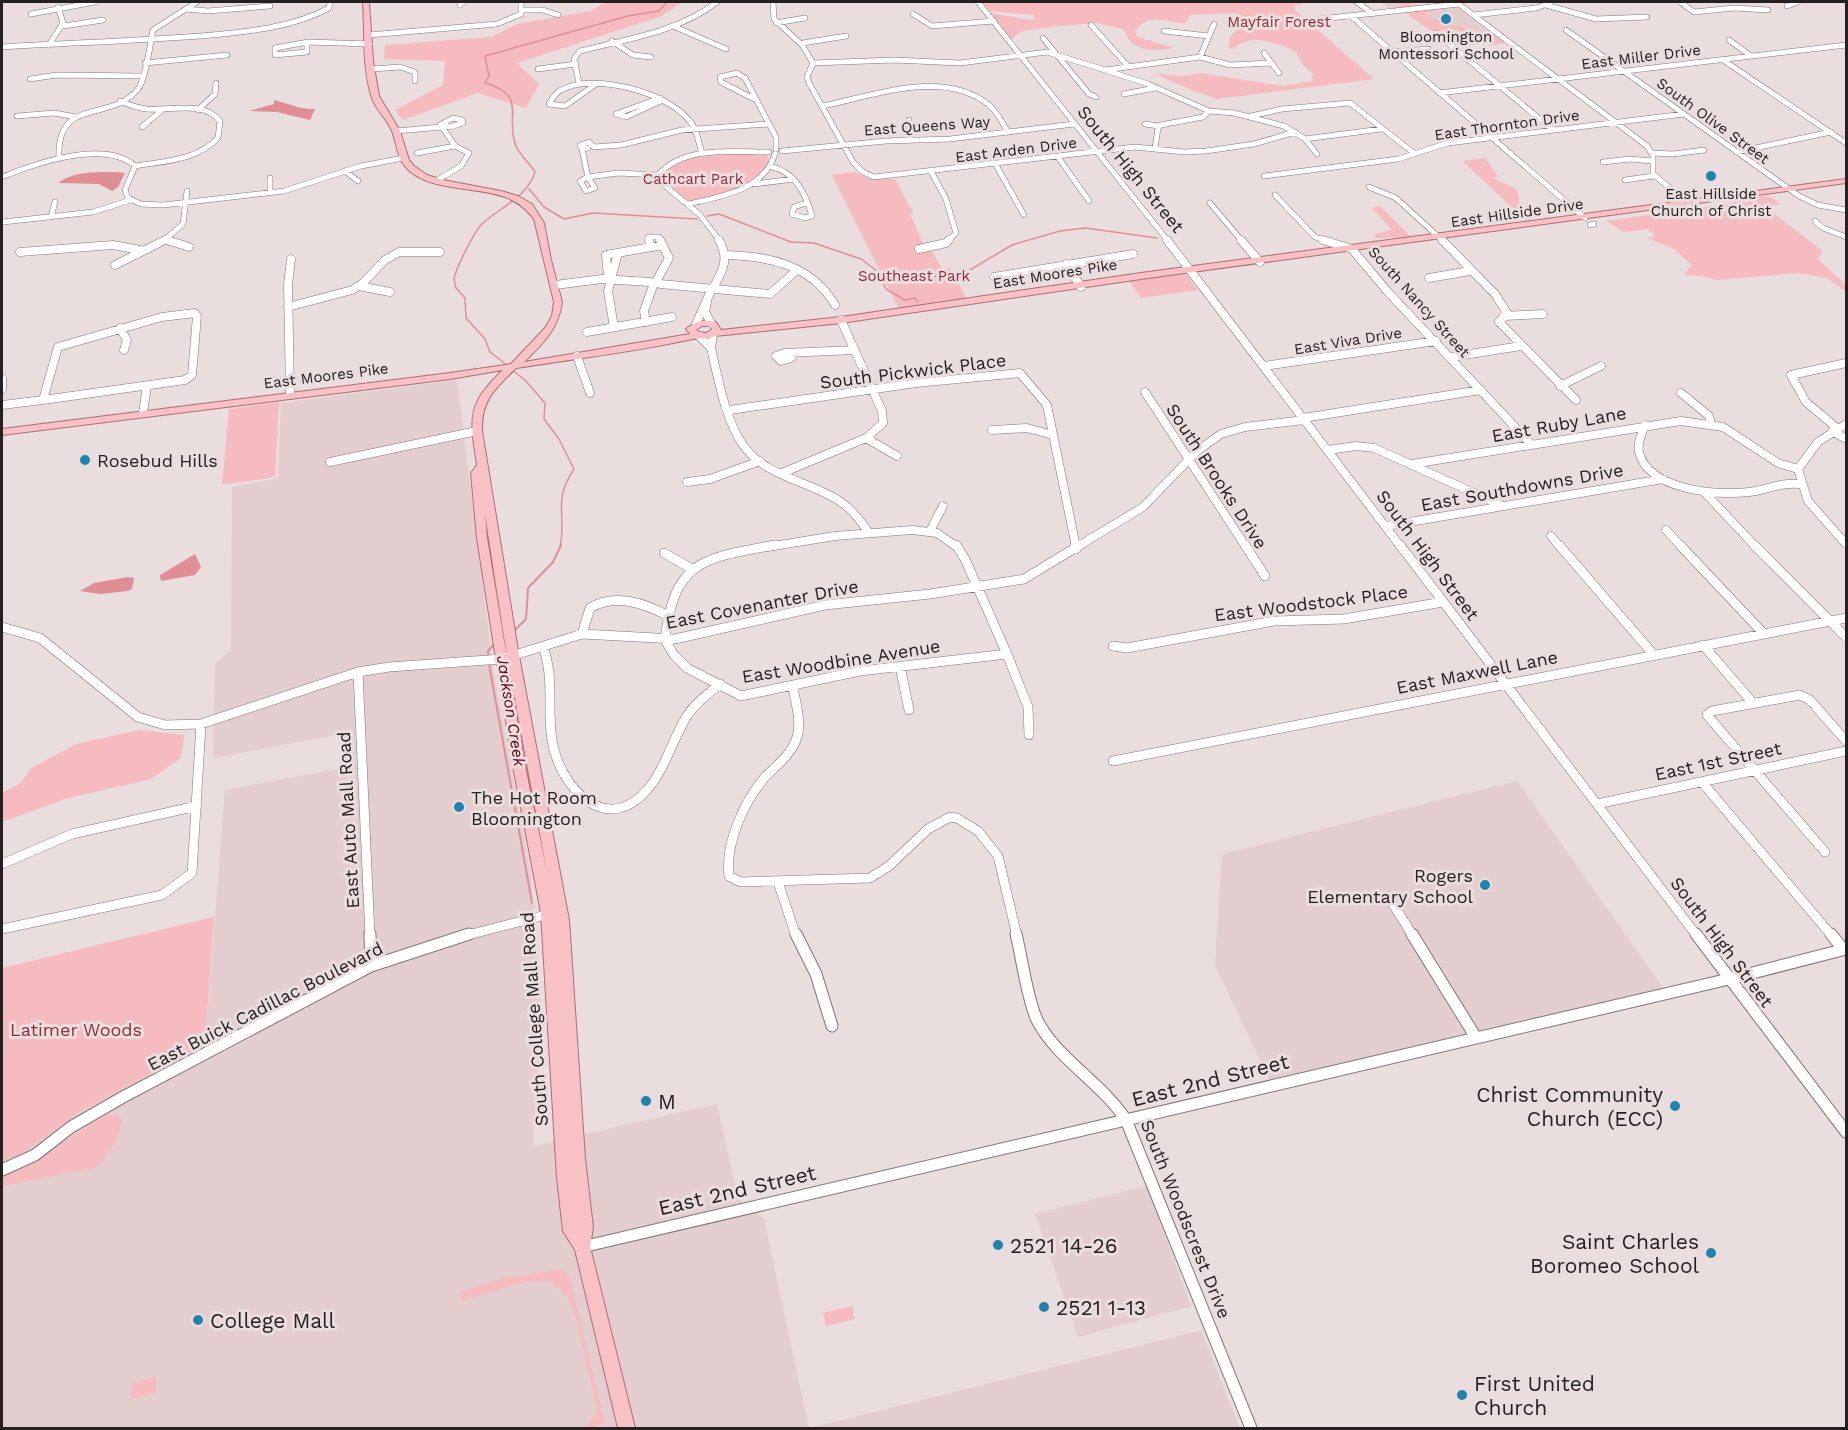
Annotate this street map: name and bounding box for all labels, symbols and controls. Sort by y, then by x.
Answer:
marker: Bloomington Montessori School [1439,12,1453,26]
park label: Mayfair Forest [1227,13,1331,31]
place label: Bloomington Montessori School [1378,28,1514,63]
street label: East Miller Drive [1580,41,1702,73]
street label: South Olive Street [1653,74,1774,168]
street label: South High Street [1073,101,1189,237]
street label: East Thornton Drive [1433,106,1581,144]
street label: East Queens Way [863,113,991,139]
street label: East Arden Drive [954,134,1078,166]
marker: East Hillside Church of Christ [1704,169,1718,183]
park label: Cathcart Park [643,170,744,188]
place label: East Hillside Church of Christ [1651,185,1772,220]
street label: East Hillside Drive [1449,195,1585,231]
street label: South Nancy Street [1364,243,1474,362]
street label: East Moores Pike [992,255,1118,293]
park label: Southeast Park [858,267,971,285]
street label: East Viva Drive [1293,324,1403,358]
street label: South Pickwick Place [819,349,1007,393]
street label: East Moores Pike [263,359,389,393]
street label: South Brooks Drive [1162,399,1272,553]
street label: East Ruby Lane [1490,402,1628,446]
place label: Rosebud Hills [97,450,218,471]
marker: Rosebud Hills [78,453,92,467]
street label: East Southdowns Drive [1419,459,1625,515]
street label: South High Street [1372,486,1484,624]
street label: East Covenanter Drive [664,575,860,633]
street label: East Woodstock Place [1213,581,1409,625]
street label: East Woodbine Avenue [740,635,942,687]
street label: East Maxwell Lane [1394,646,1560,698]
water label: Jackson Creek [493,654,529,769]
street label: East Auto Mall Road [333,731,363,909]
street label: East 1st Street [1653,737,1784,785]
place label: The Hot Room Bloomington [471,787,597,829]
marker: The Hot Room Bloomington [452,800,466,814]
place label: Rogers Elementary School [1307,865,1473,907]
street label: South High Street [1666,873,1778,1011]
marker: Rogers Elementary School [1478,878,1492,892]
street label: South College Mall Road [516,911,552,1127]
street label: East Buick Cadillac Boulevard [144,937,386,1075]
park label: Latimer Woods [10,1019,142,1040]
street label: East 2nd Street [1129,1048,1291,1112]
place label: Christ Community Church (ECC) [1476,1082,1663,1131]
place label: M [658,1089,676,1114]
marker: M [639,1094,653,1108]
marker: Christ Community Church (ECC) [1668,1099,1682,1113]
street label: South Woodscrest Drive [1136,1117,1236,1321]
street label: East 2nd Street [656,1160,818,1220]
place label: Saint Charles Boromeo School [1530,1229,1700,1278]
place label: 2521 14-26 [1010,1233,1118,1258]
marker: 2521 14-26 [991,1238,1005,1252]
marker: Saint Charles Boromeo School [1704,1246,1718,1260]
place label: 2521 1-13 [1056,1295,1146,1320]
marker: 2521 1-13 [1037,1300,1051,1314]
place label: College Mall [210,1308,336,1333]
marker: College Mall [191,1313,205,1327]
place label: First United Church [1474,1371,1595,1420]
marker: First United Church [1455,1388,1469,1402]

